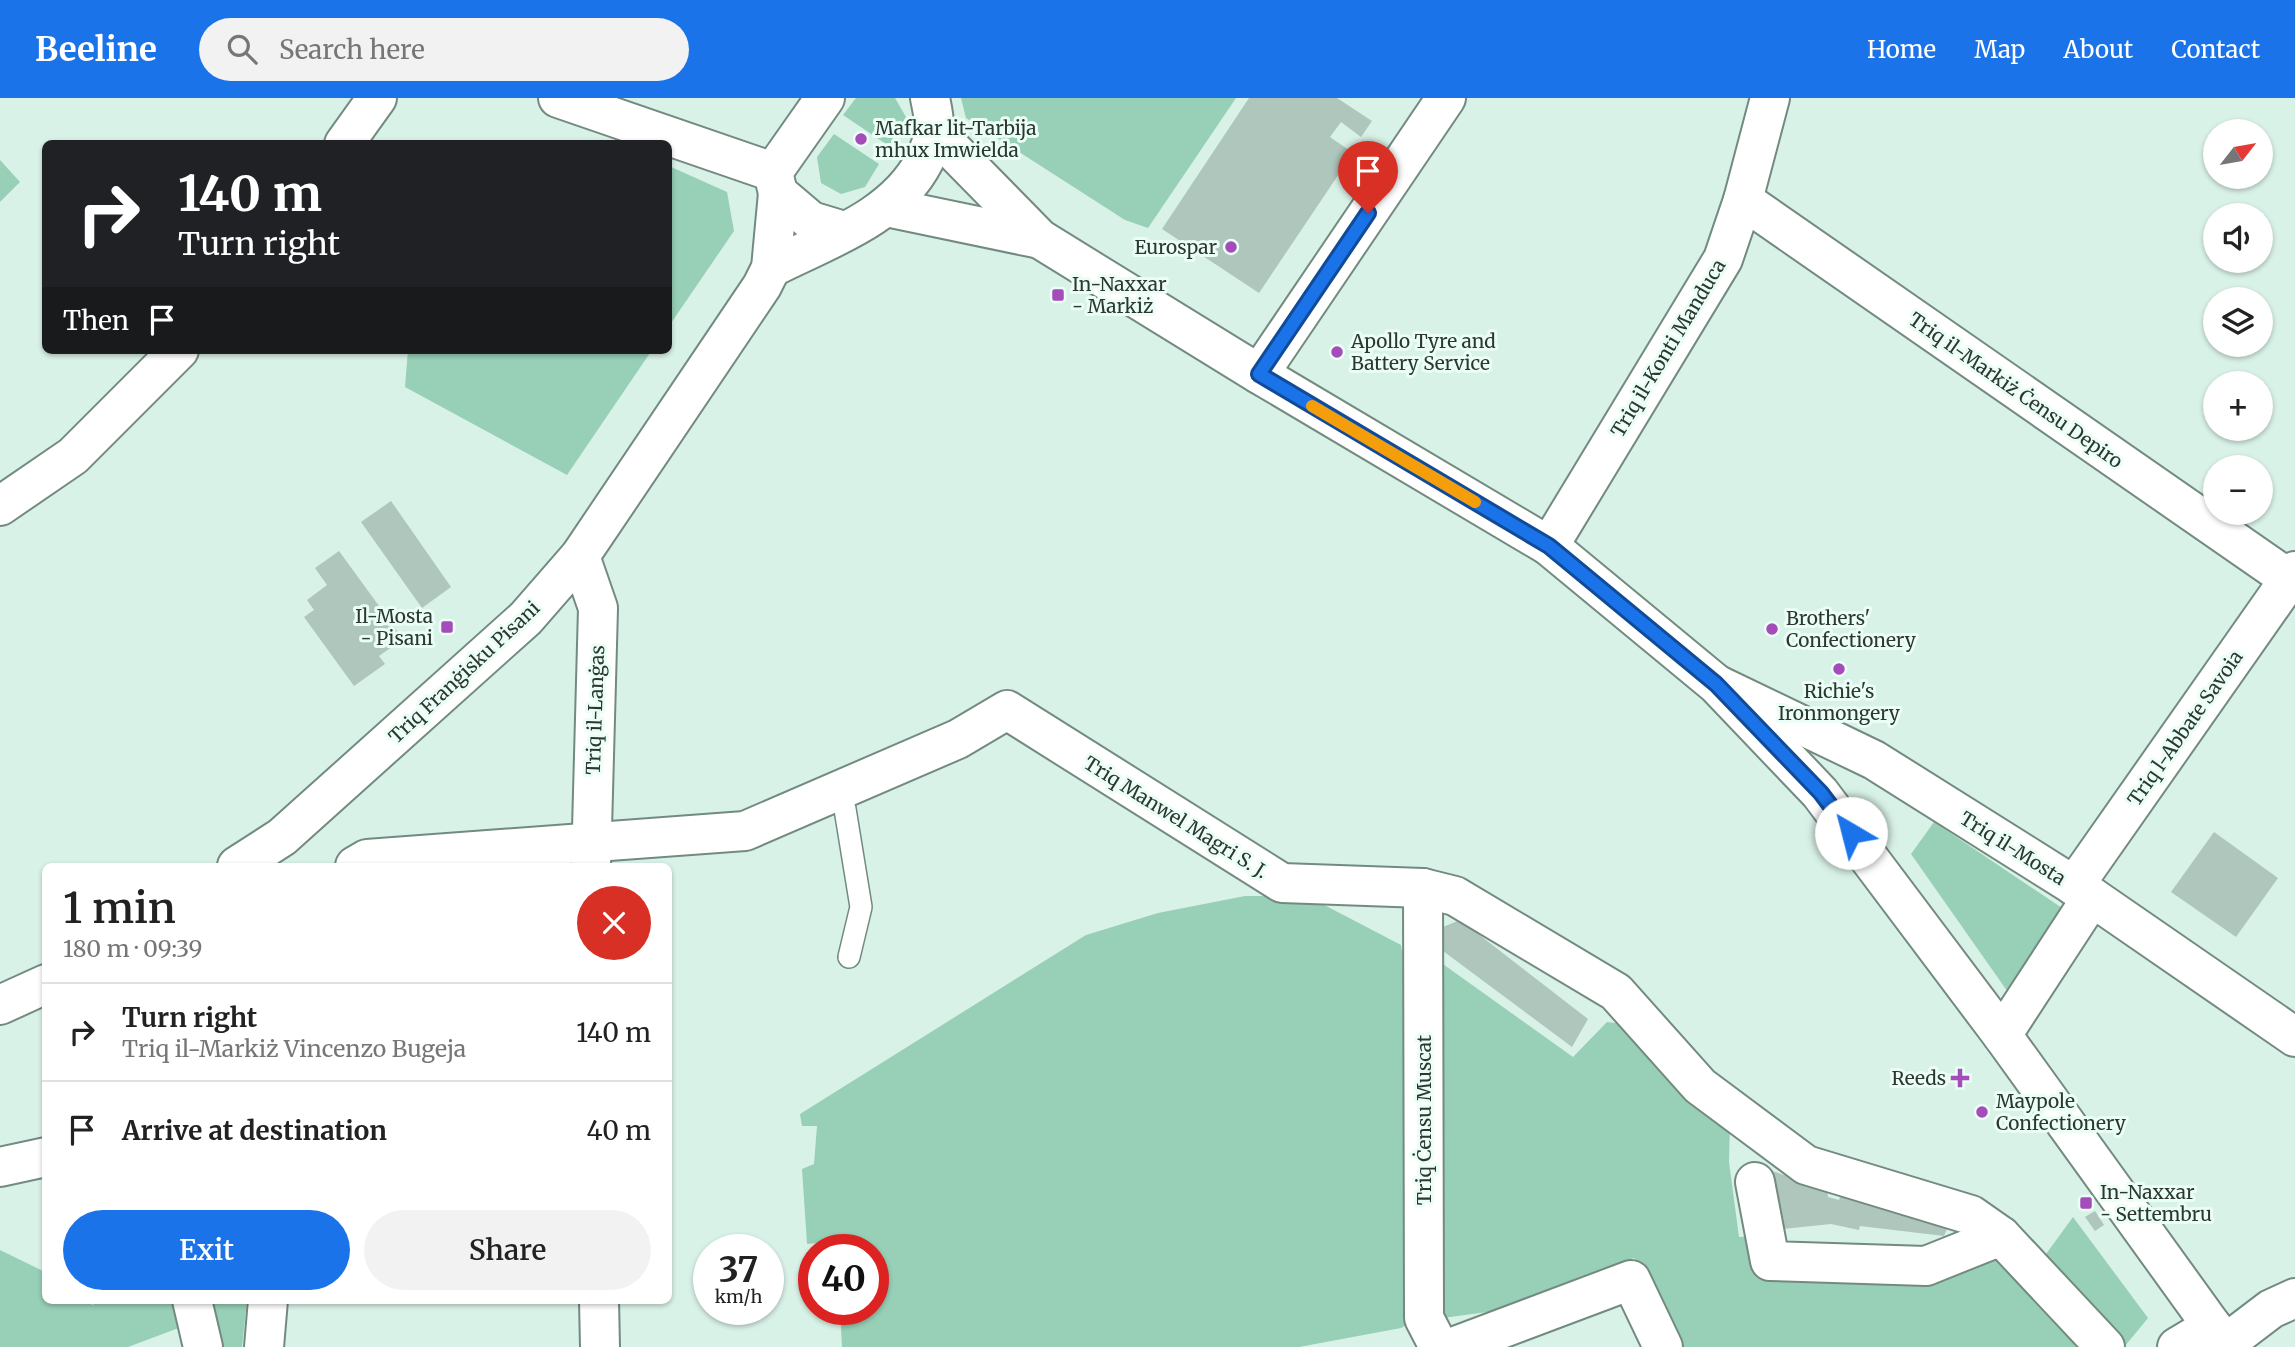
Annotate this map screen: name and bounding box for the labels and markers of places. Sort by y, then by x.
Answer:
place label: Mafkar lit-Tarbija mhux Imwielda [875,116,1036,162]
marker: Mafkar lit-Tarbija mhux Imwielda [853,131,869,147]
pin [1338,141,1398,213]
place label: Eurospar [1134,235,1217,259]
marker: Eurospar [1223,239,1239,255]
place label: In-Naxxar - Markiż [1072,272,1167,318]
marker: In-Naxxar - Markiż [1050,287,1066,303]
place label: Apollo Tyre and Battery Service [1350,329,1496,375]
marker: Apollo Tyre and Battery Service [1329,344,1345,360]
place label: Il-Mosta - Pisani [355,604,433,650]
place label: Brothers' Confectionery [1786,606,1916,652]
marker: Il-Mosta - Pisani [439,619,455,635]
marker: Brothers' Confectionery [1764,621,1780,637]
marker: Richie's Ironmongery [1831,661,1847,677]
place label: Richie's Ironmongery [1778,679,1900,725]
place label: Reeds [1892,1066,1946,1090]
marker: Reeds [1952,1070,1968,1086]
place label: Maypole Confectionery [1996,1089,2126,1135]
marker: Maypole Confectionery [1974,1104,1990,1120]
place label: In-Naxxar - Settembru [2100,1180,2212,1226]
marker: In-Naxxar - Settembru [2078,1195,2094,1211]

